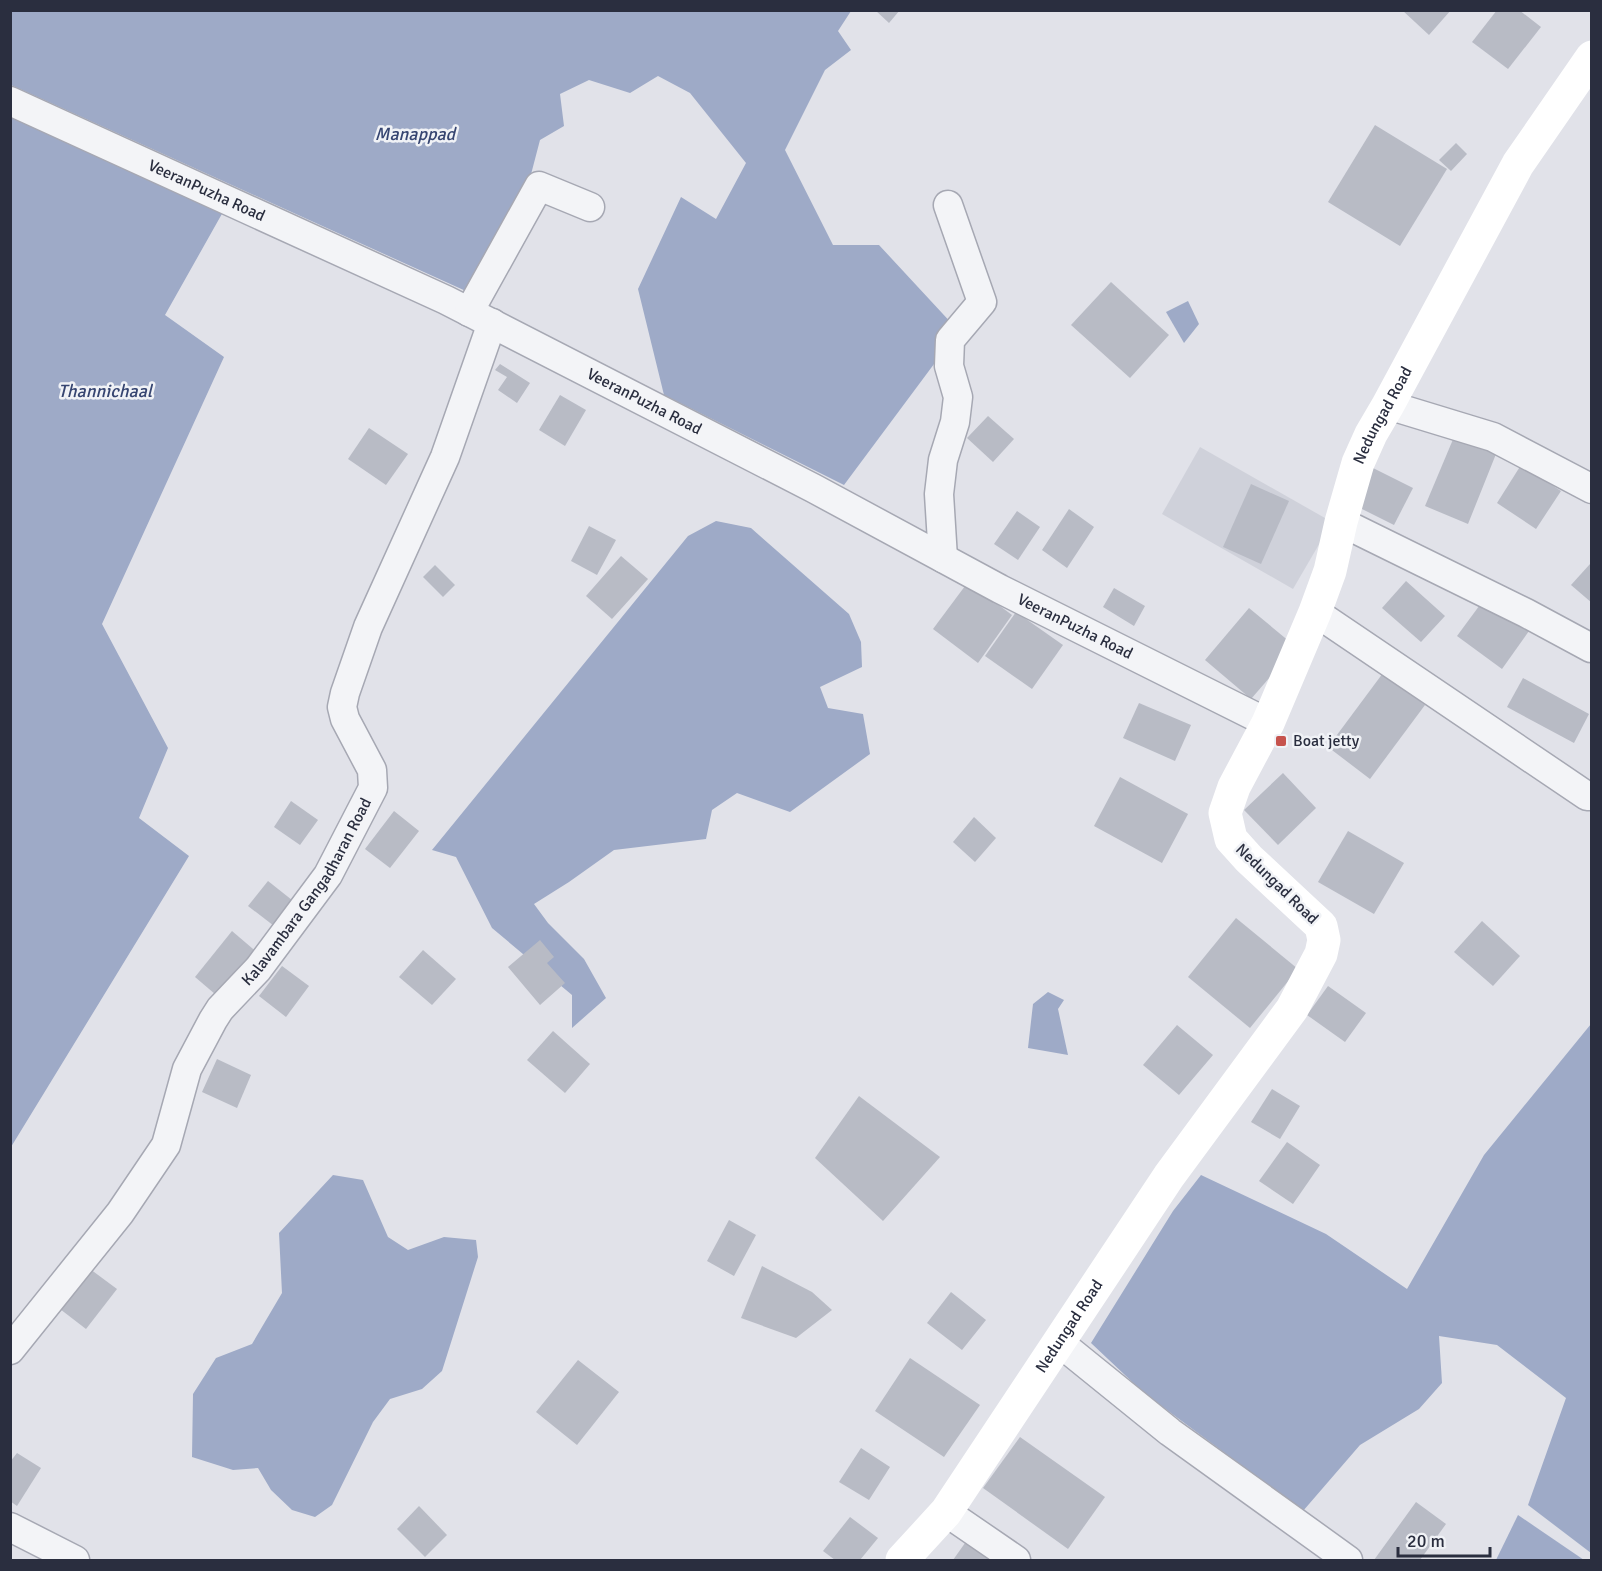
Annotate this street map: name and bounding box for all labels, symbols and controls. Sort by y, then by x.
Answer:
water label: Manappad [375,123,458,145]
street label: VeeranPuzha Road [145,155,268,226]
street label: Nedungad Road [1349,363,1417,467]
street label: VeeranPuzha Road [583,364,705,439]
water label: Thannichaal [58,380,154,402]
street label: VeeranPuzha Road [1014,589,1136,664]
place label: Boat jetty [1293,731,1360,751]
marker: Boat jetty [1274,734,1288,748]
street label: Kalavambara Gangadharan Road [237,795,376,990]
street label: Nedungad Road [1231,839,1323,929]
street label: Nedungad Road [1031,1276,1107,1377]
scale bar [1398,1520,1490,1558]
text: 20 m [1407,1530,1445,1552]

